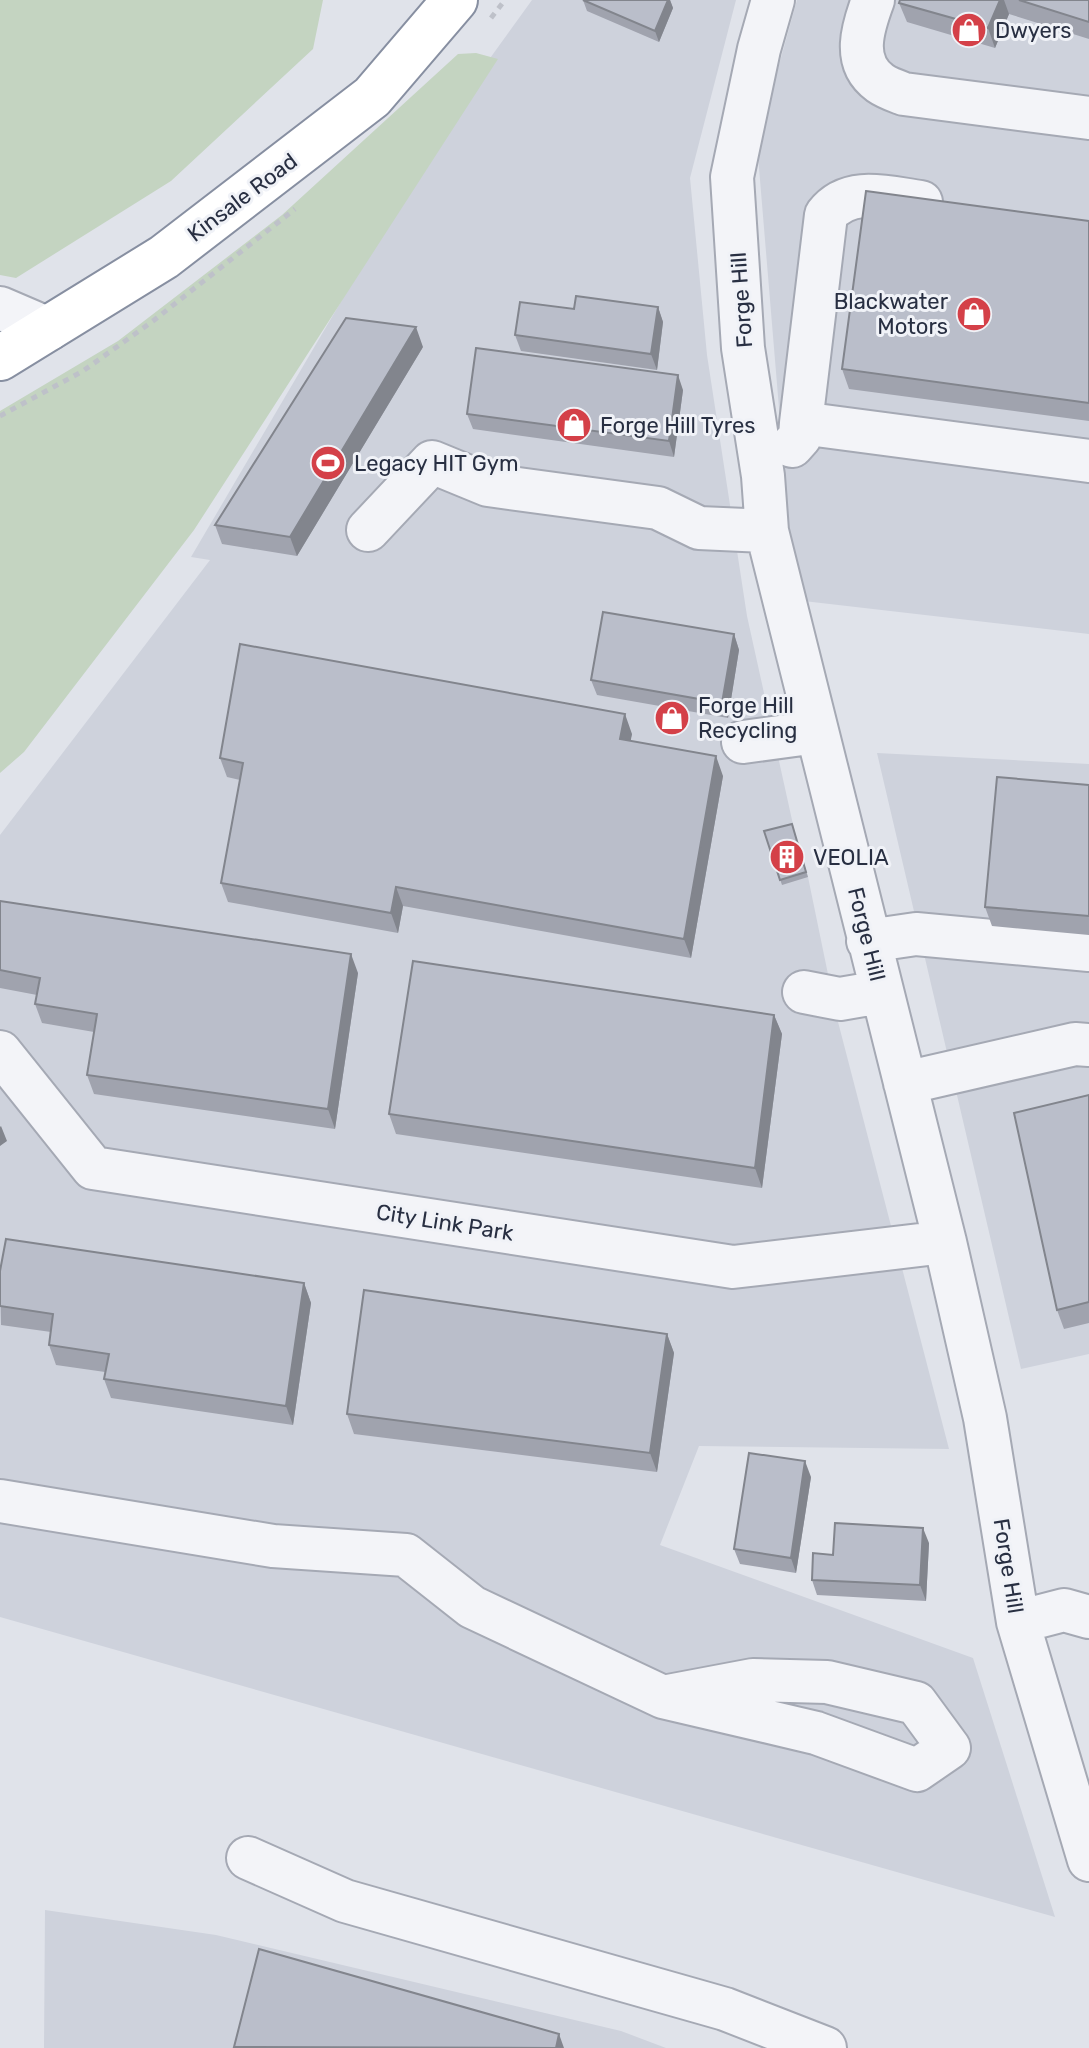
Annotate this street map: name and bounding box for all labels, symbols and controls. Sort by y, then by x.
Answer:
shop icon: Dwyers [950,11,988,49]
place label: Dwyers [995,17,1071,44]
street label: Kinsale Road [182,147,303,247]
street label: Forge Hill [725,251,758,349]
place label: Blackwater Motors [834,288,949,340]
shop icon: Blackwater Motors [955,295,993,333]
shop icon: Forge Hill Tyres [555,406,593,444]
place label: Forge Hill Tyres [600,412,756,439]
sports icon: Legacy HIT Gym [309,444,347,482]
place label: Legacy HIT Gym [354,450,519,477]
place label: Forge Hill Recycling [698,692,797,744]
shop icon: Forge Hill Recycling [653,699,691,737]
building icon: VEOLIA [768,838,806,876]
place label: VEOLIA [813,844,889,871]
street label: Forge Hill [842,884,891,984]
street label: City Link Park [374,1198,516,1247]
street label: Forge Hill [988,1517,1029,1616]

